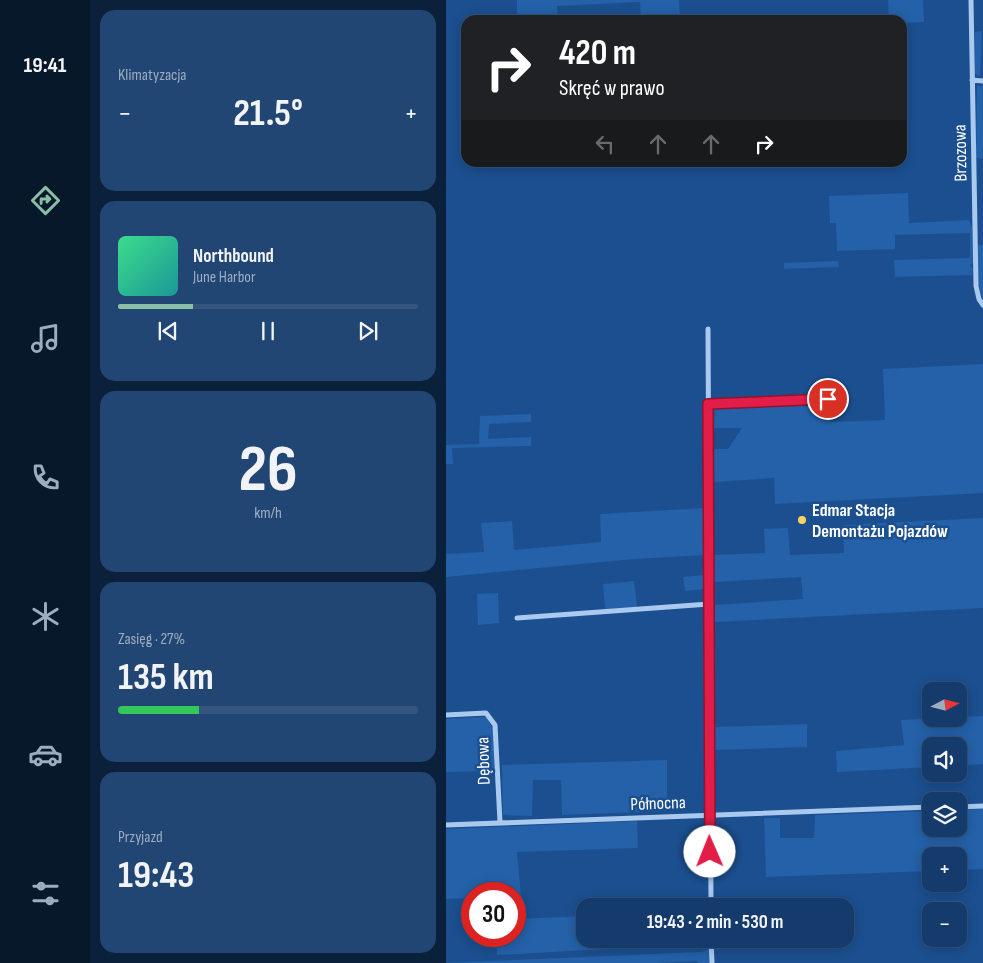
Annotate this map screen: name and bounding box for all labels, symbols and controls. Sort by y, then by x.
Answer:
text: 420 m [559,32,636,75]
icon: right [476,35,541,100]
text: 19:41 [24,52,66,79]
text: Klimatyzacja [118,66,187,85]
text: Skręć w prawo [559,75,665,102]
text: 21.5° [233,91,303,136]
text: − [118,97,132,130]
text: + [404,97,418,130]
street label: Brzozowa [950,124,971,182]
icon: left [591,130,619,158]
icon: ahead [644,130,672,158]
icon: ahead [697,130,725,158]
icon: right [750,130,778,158]
icon: directions [28,183,63,218]
text: Northbound [193,245,274,268]
text: June Harbor [193,268,256,287]
icon: previous [154,317,182,345]
icon: pause [254,317,282,345]
icon: next [354,317,382,345]
icon: music [28,321,63,356]
pin [807,378,849,420]
icon: arrive [814,385,842,413]
text: 26 [238,432,298,510]
icon: phone [28,460,63,495]
place label: Edmar Stacja Demontażu Pojazdów [812,500,948,542]
text: km/h [254,504,282,523]
marker: Edmar Stacja Demontażu Pojazdów [796,514,808,526]
icon: climate [28,599,63,634]
text: Zasięg · 27% [118,630,185,649]
text: 135 km [118,655,214,700]
north arrow [922,682,967,728]
map controls [922,682,967,947]
icon: car [28,737,63,772]
street label: Dębowa [472,737,495,785]
button: sound [922,737,967,782]
street label: Północna [630,792,686,815]
button: layers [922,792,967,837]
position arrow [683,825,735,877]
text: Przyjazd [118,828,163,847]
button: + [922,847,967,892]
text: 19:43 [118,853,194,898]
icon: filters [28,876,63,911]
speed limit sign: 30 [461,882,526,947]
button: − [922,902,967,947]
text: 19:43 · 2 min · 530 m [647,911,783,934]

